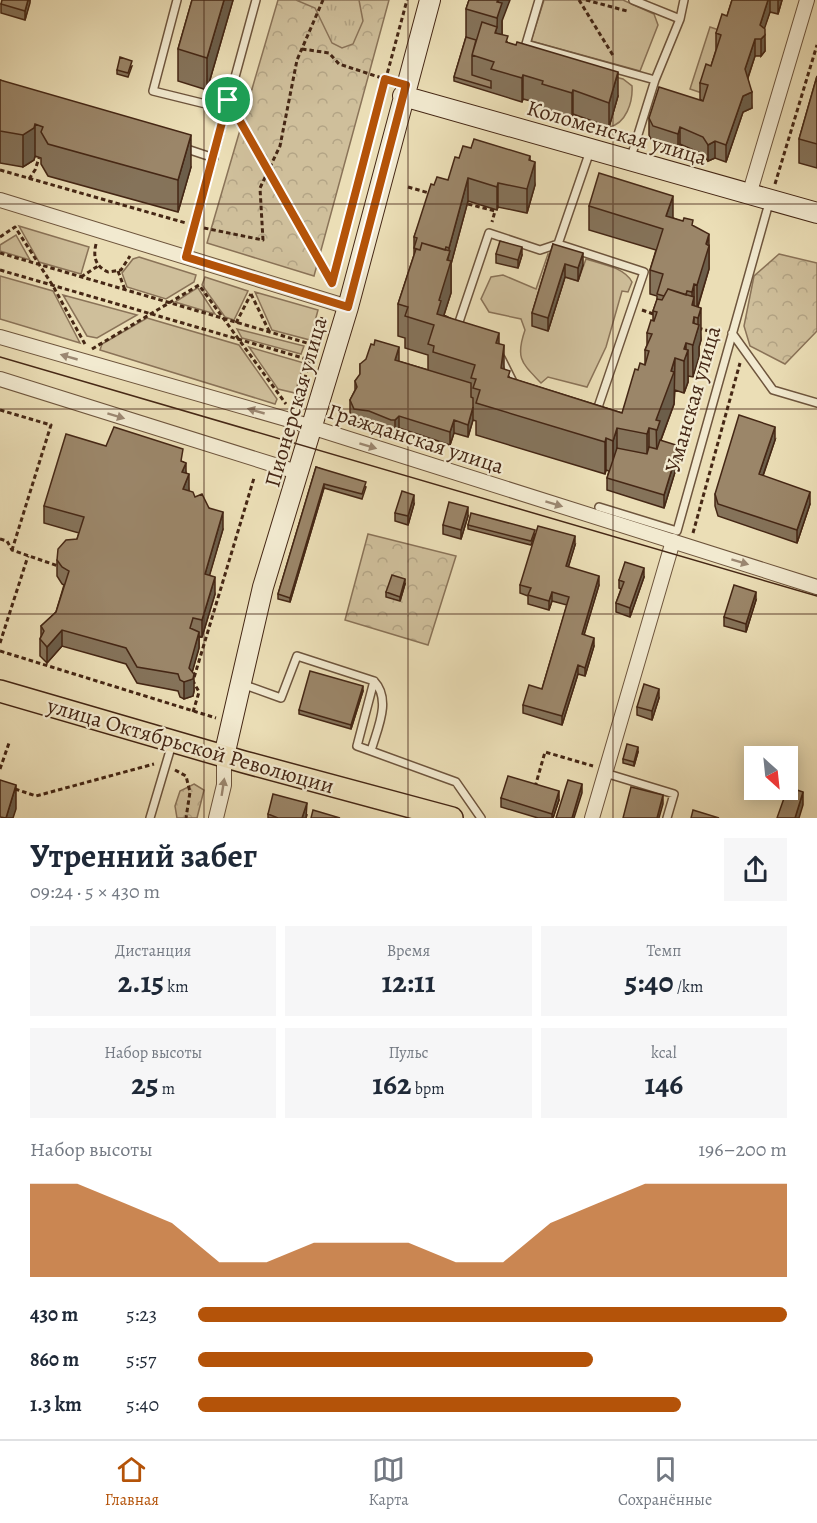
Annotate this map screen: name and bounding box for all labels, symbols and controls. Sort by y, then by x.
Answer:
pin [202,74,253,125]
icon: arrive [211,83,244,116]
street label: Коломенская улица [523,93,711,173]
street label: Пионерская улица [257,313,335,491]
street label: Уманская улица [658,322,728,476]
one-way arrow [60,352,78,361]
street label: Гражданская улица [324,396,509,482]
one-way arrow [247,406,265,415]
one-way arrow [107,412,125,421]
one-way arrow [359,441,377,451]
one-way arrow [545,500,563,509]
one-way arrow [731,558,749,568]
street label: улица Октябрьской Революции [43,690,338,801]
north arrow [744,746,798,800]
map controls [744,746,798,800]
one-way arrow [218,778,227,797]
text: Утренний забег [30,833,257,878]
button: share [724,838,787,901]
text: 09:24 · 5 × 430 m [30,878,160,905]
text: Дистанция [115,940,191,962]
text: Время [387,940,430,962]
text: Темп [646,940,681,962]
text: 2.15 [118,962,164,1002]
text: 12:11 [382,962,435,1002]
text: 5:40 [624,962,674,1002]
text: km [164,976,189,998]
text: /km [674,976,703,998]
text: Набор высоты [104,1042,202,1064]
text: Пульс [388,1042,429,1064]
text: kcal [651,1042,677,1064]
text: 25 [131,1064,159,1104]
text: 162 [372,1064,412,1104]
text: 146 [644,1064,683,1104]
text: m [159,1078,175,1100]
text: bpm [412,1078,445,1100]
text: Набор высоты [30,1136,153,1163]
text: 196–200 m [698,1136,787,1163]
text: 430 m [30,1301,78,1328]
text: 5:23 [126,1301,157,1328]
text: 860 m [30,1346,79,1373]
text: 5:57 [126,1346,156,1373]
text: 1.3 km [30,1391,82,1418]
text: 5:40 [126,1391,159,1418]
tab: Главная [105,1453,159,1511]
tab: Карта [368,1453,409,1511]
tab: Сохранённые [618,1453,712,1511]

